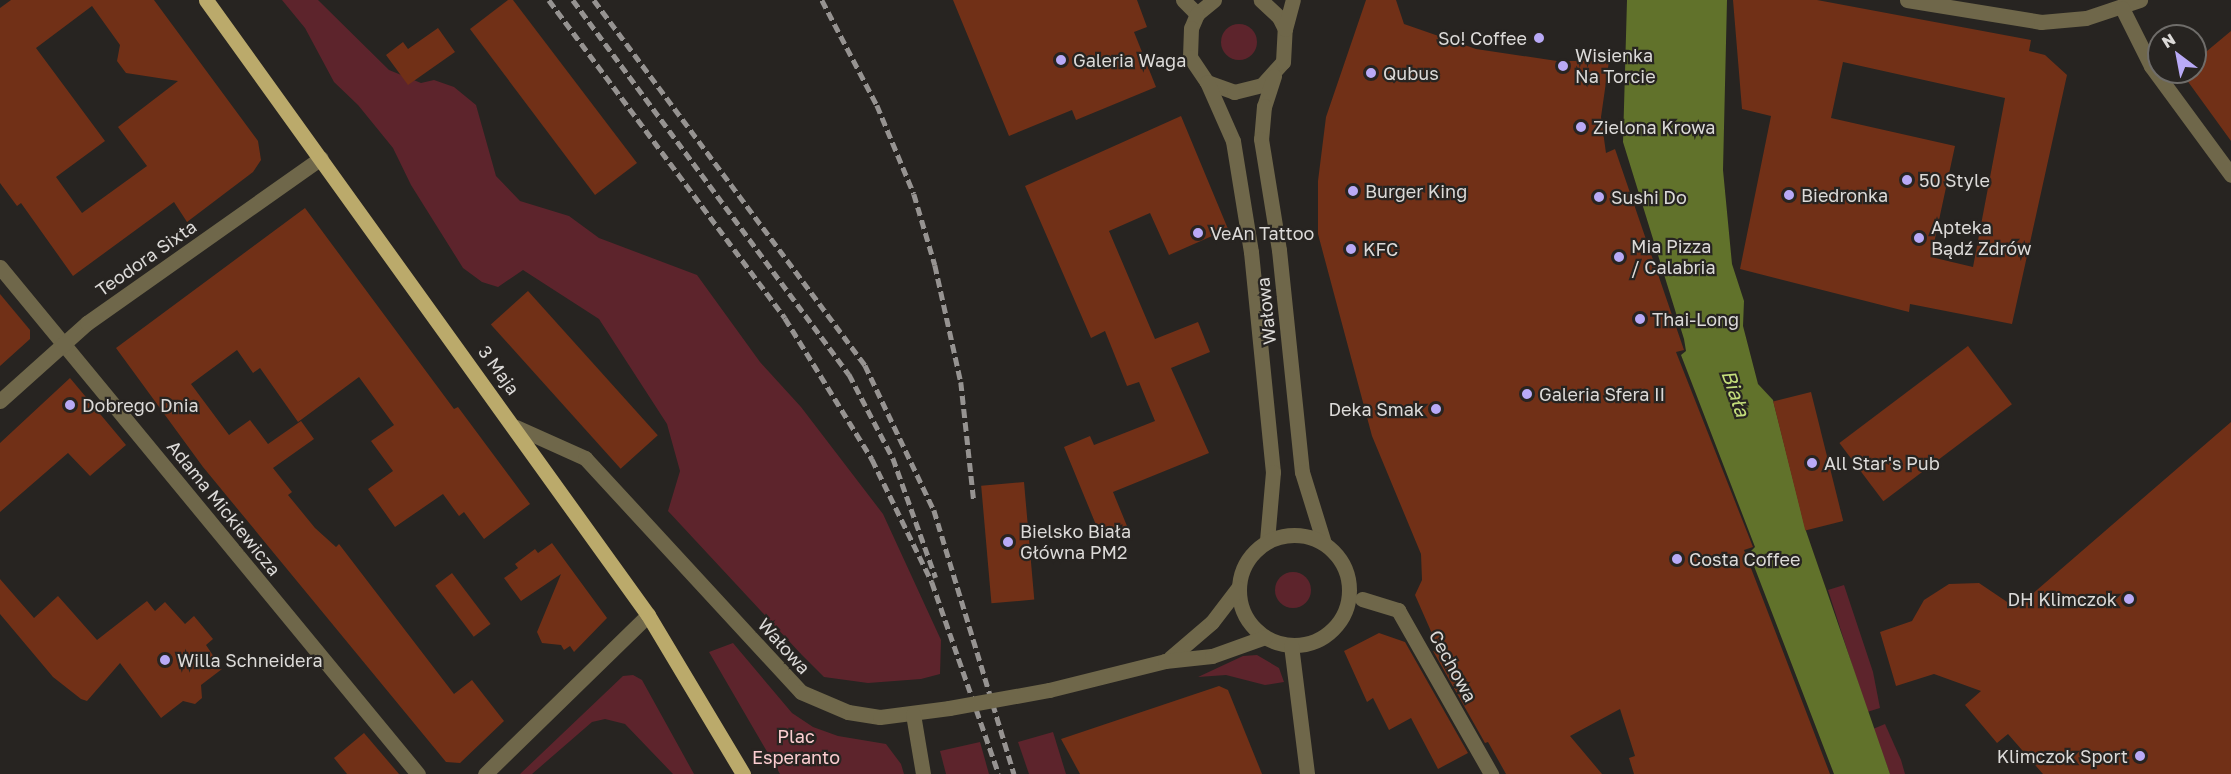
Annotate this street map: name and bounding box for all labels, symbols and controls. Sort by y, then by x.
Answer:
north arrow [2147,24,2207,84]
place label: So! Coffee [1438,27,1527,49]
text: N [2158,29,2179,52]
marker: So! Coffee [1532,31,1546,45]
place label: Wisienka Na Torcie [1575,45,1656,88]
place label: Galeria Waga [1073,49,1186,71]
marker: Galeria Waga [1054,53,1068,67]
marker: Wisienka Na Torcie [1556,59,1570,73]
place label: Qubus [1383,62,1439,84]
marker: Qubus [1364,66,1378,80]
place label: Zielona Krowa [1593,116,1715,138]
marker: Zielona Krowa [1574,120,1588,134]
place label: 50 Style [1919,169,1990,191]
marker: 50 Style [1900,173,1914,187]
place label: Burger King [1365,180,1467,202]
marker: Burger King [1346,184,1360,198]
place label: Biedronka [1801,184,1888,206]
place label: Sushi Do [1611,186,1687,208]
marker: Biedronka [1782,188,1796,202]
marker: Sushi Do [1592,190,1606,204]
street label: Teodora Sixta [91,215,201,301]
place label: Apteka Bądź Zdrów [1931,217,2032,260]
place label: VeAn Tattoo [1210,222,1314,244]
marker: VeAn Tattoo [1191,226,1205,240]
marker: Apteka Bądź Zdrów [1912,231,1926,245]
place label: Mia Pizza / Calabria [1631,236,1716,278]
place label: KFC [1363,238,1398,260]
marker: KFC [1344,242,1358,256]
marker: Mia Pizza / Calabria [1612,250,1626,264]
street label: Wałowa [1252,276,1280,346]
place label: Thai-Long [1652,308,1739,330]
marker: Thai-Long [1633,312,1647,326]
street label: 3 Maja [474,341,524,399]
water label: Biała [1717,366,1755,420]
place label: Galeria Sfera II [1539,383,1665,405]
marker: Galeria Sfera II [1520,387,1534,401]
place label: Dobrego Dnia [82,394,199,416]
marker: Dobrego Dnia [63,398,77,412]
place label: Deka Smak [1329,398,1424,420]
marker: Deka Smak [1429,402,1443,416]
street label: Adama Mickiewicza [163,436,285,580]
place label: All Star's Pub [1824,452,1940,474]
marker: All Star's Pub [1805,456,1819,470]
place label: Bielsko Biała Główna PM2 [1020,521,1131,564]
marker: Bielsko Biała Główna PM2 [1001,535,1015,549]
place label: Costa Coffee [1689,548,1800,570]
marker: Costa Coffee [1670,552,1684,566]
place label: DH Klimczok [2008,588,2117,610]
marker: DH Klimczok [2122,592,2136,606]
street label: Wałowa [753,614,815,678]
street label: Cechowa [1425,626,1481,706]
place label: Willa Schneidera [177,649,323,671]
marker: Willa Schneidera [158,653,172,667]
park label: Plac Esperanto [752,726,840,768]
place label: Klimczok Sport [1997,745,2128,767]
marker: Klimczok Sport [2133,749,2147,763]

